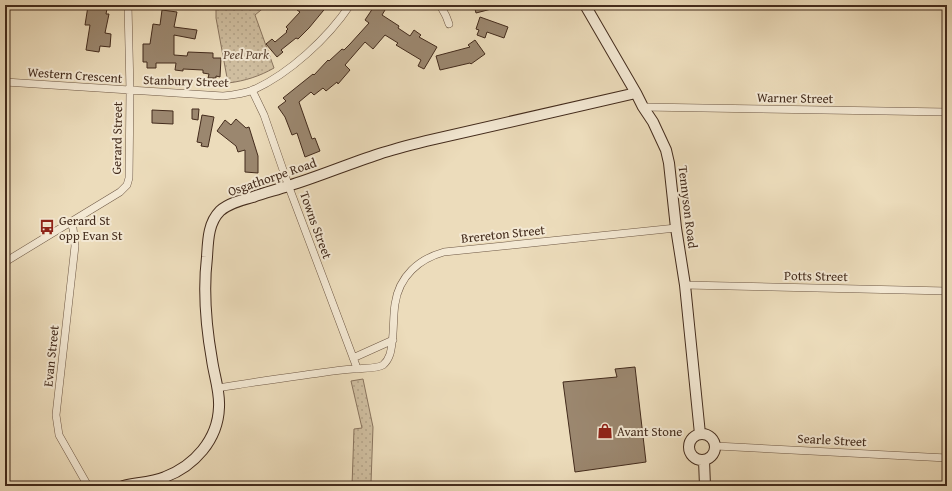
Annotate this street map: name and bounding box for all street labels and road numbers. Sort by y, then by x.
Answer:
street label: Western Crescent [27,62,124,88]
street label: Stanbury Street [143,70,230,92]
street label: Warner Street [757,88,834,108]
street label: Gerard Street [107,101,127,175]
street label: Osgathorpe Road [225,153,319,201]
street label: Tennyson Road [674,165,703,249]
street label: Towns Street [295,189,337,262]
street label: Brereton Street [460,220,546,248]
street label: Potts Street [784,266,848,286]
street label: Evan Street [38,324,64,388]
street label: Searle Street [797,429,868,451]

